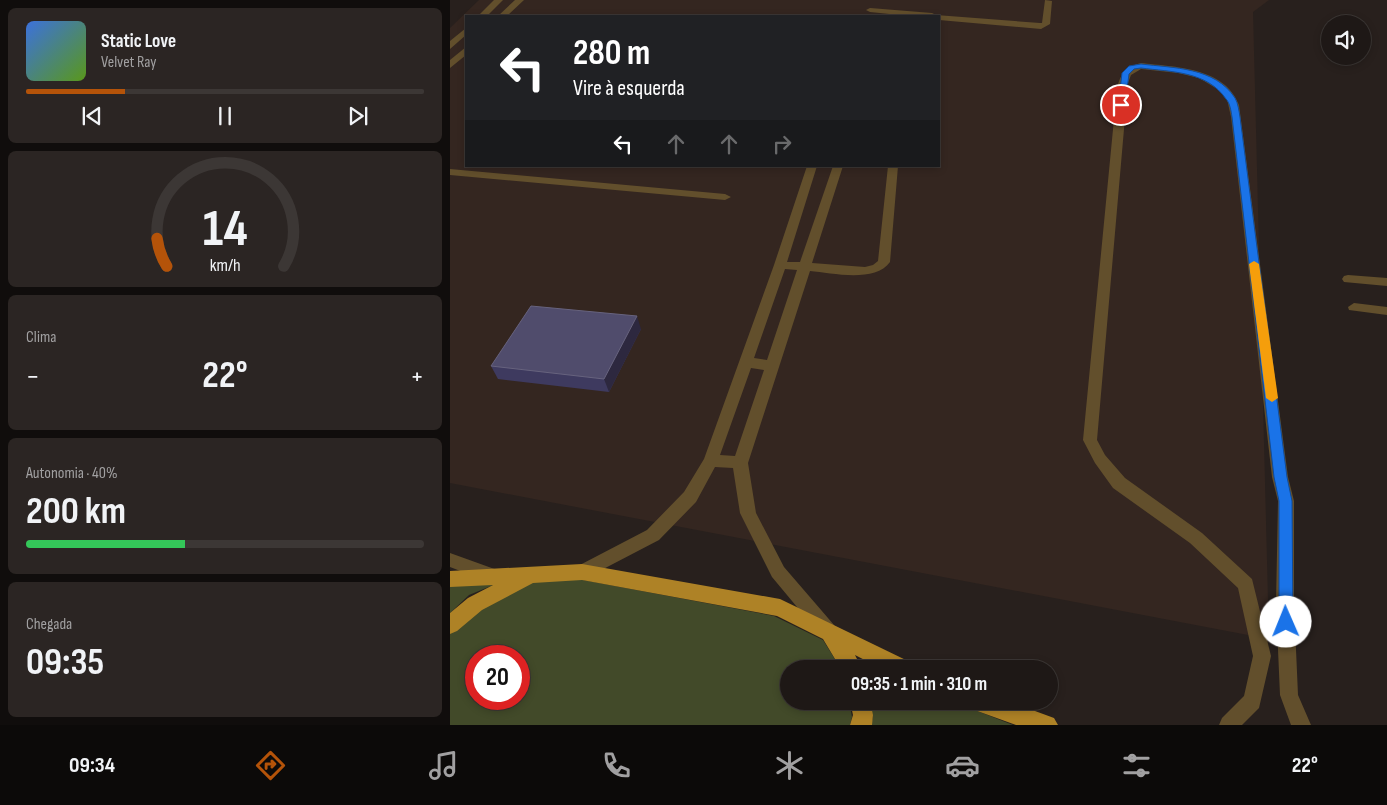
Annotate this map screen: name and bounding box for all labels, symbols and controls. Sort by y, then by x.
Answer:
map controls [1321,15,1371,65]
button: sound [1321,15,1371,65]
text: Static Love [101,30,176,53]
text: 280 m [573,32,650,75]
icon: left [490,35,555,100]
text: Velvet Ray [101,53,156,72]
text: Vire à esquerda [573,75,685,102]
pin [1100,84,1142,126]
icon: arrive [1107,91,1135,119]
icon: previous [78,102,106,130]
icon: pause [211,102,239,130]
icon: next [344,102,372,130]
icon: left [609,130,637,158]
icon: ahead [662,130,690,158]
icon: ahead [715,130,743,158]
icon: right [768,130,796,158]
text: 14 [203,198,248,261]
text: km/h [210,255,240,276]
text: Clima [26,328,56,347]
text: 22° [202,353,248,398]
text: − [26,360,40,393]
text: + [410,360,424,393]
text: Autonomia · 40% [26,464,118,483]
text: 200 km [26,489,126,534]
position arrow [1259,595,1311,647]
text: Chegada [26,615,72,634]
text: 09:35 [26,640,104,685]
speed limit sign: 20 [465,645,530,710]
text: 09:35 · 1 min · 310 m [851,673,987,696]
icon: directions [253,748,288,783]
icon: music [426,748,461,783]
icon: phone [599,748,634,783]
icon: climate [772,748,807,783]
icon: car [945,748,980,783]
icon: filters [1119,748,1154,783]
text: 09:34 [69,752,115,779]
text: 22° [1292,752,1318,779]

